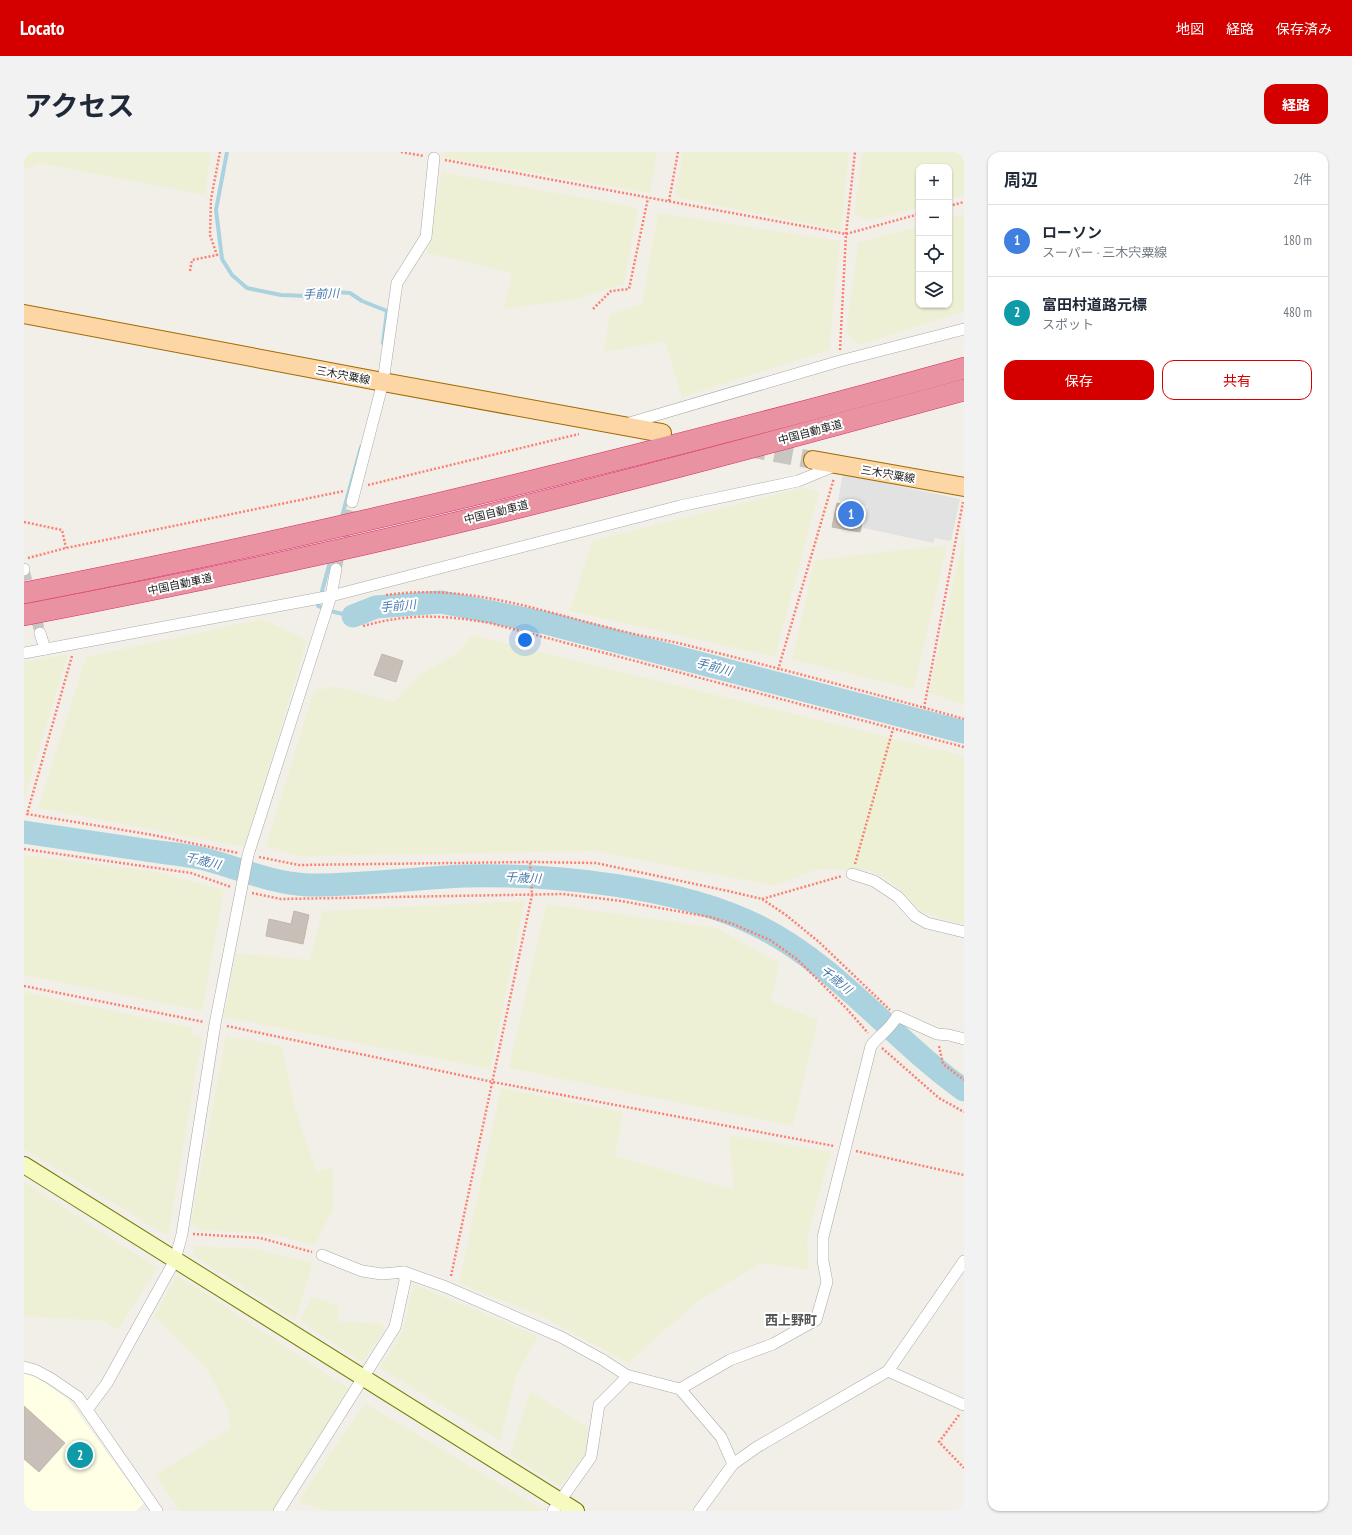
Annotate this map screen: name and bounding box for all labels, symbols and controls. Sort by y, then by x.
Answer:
text: Locato [20,16,65,40]
text: 地図 [1176,20,1204,38]
text: 経路 [1226,20,1254,38]
text: 保存済み [1276,20,1332,38]
button: 経路 [1264,84,1328,124]
text: アクセス [24,87,135,124]
map controls [916,164,952,308]
button: + [916,164,952,200]
text: 周辺 [1004,169,1038,191]
text: 2件 [1293,171,1312,188]
button: − [916,200,952,236]
text: ローソン [1042,223,1102,242]
text: 1 [1014,232,1020,249]
text: 180 m [1283,232,1312,249]
button: locate [916,236,952,272]
text: スーパー · 三木宍粟線 [1042,244,1167,261]
button: layers [916,272,952,308]
water label: 手前川 [303,285,341,302]
text: 富田村道路元標 [1042,295,1147,314]
text: 2 [1014,304,1020,321]
text: 480 m [1283,304,1312,321]
text: スポット [1042,316,1094,333]
button: 保存 [1004,360,1154,400]
button: 共有 [1162,360,1312,400]
street label: 三木宍粟線 [315,363,371,387]
street label: 中国自動車道 [776,417,844,447]
street label: 三木宍粟線 [860,462,916,486]
street label: 中国自動車道 [462,497,530,527]
pin: 1 [838,499,864,529]
street label: 中国自動車道 [146,570,214,598]
water label: 手前川 [379,596,419,615]
your location [515,630,535,650]
water label: 手前川 [695,655,735,679]
water label: 千歳川 [184,849,224,873]
water label: 千歳川 [505,869,543,886]
water label: 千歳川 [818,962,857,998]
district label: 西上野町 [765,1312,817,1329]
pin: 2 [67,1440,93,1470]

